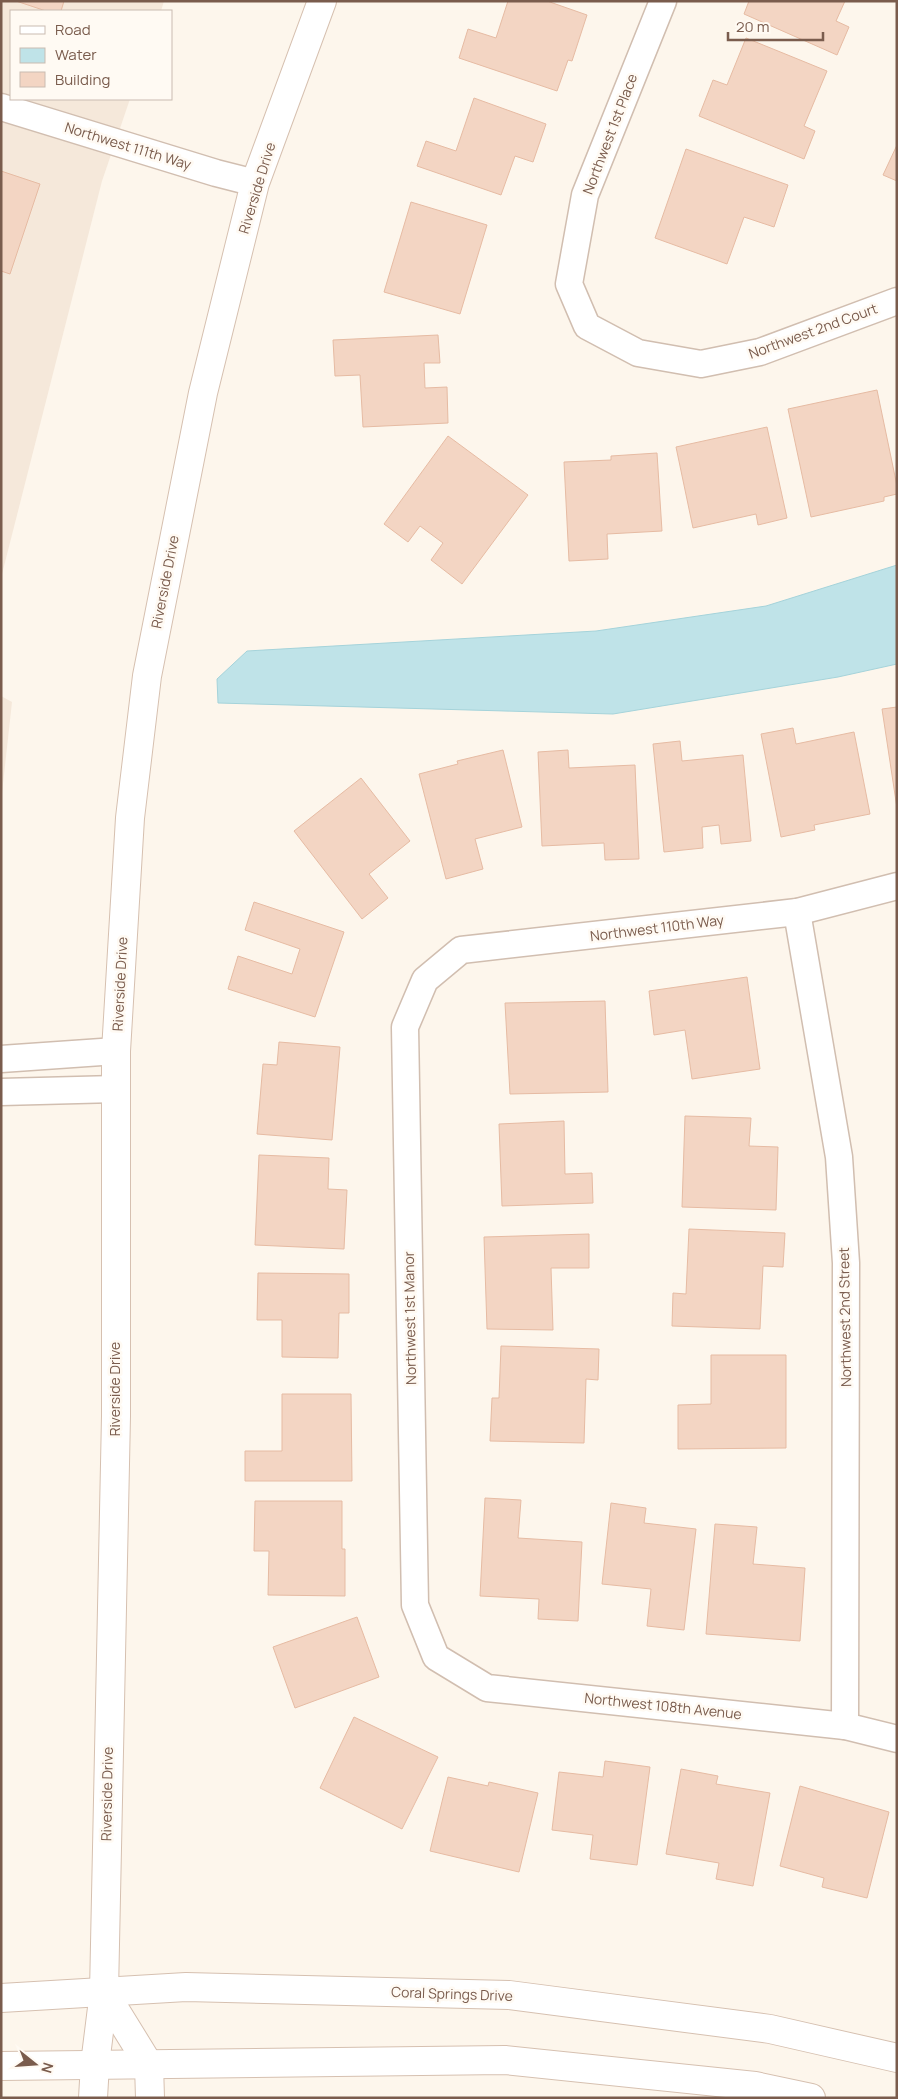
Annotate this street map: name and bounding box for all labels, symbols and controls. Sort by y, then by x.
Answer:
legend [10,10,172,100]
scale bar [728,10,823,42]
text: 20 m [736,16,769,37]
text: Road [55,19,91,40]
text: Water [55,44,97,65]
text: Building [55,69,110,90]
street label: Northwest 1st Place [578,71,641,197]
street label: Northwest 111th Way [62,117,194,174]
street label: Riverside Drive [234,140,279,236]
street label: Northwest 2nd Court [746,298,880,363]
street label: Riverside Drive [146,534,183,630]
street label: Northwest 110th Way [589,910,726,945]
street label: Riverside Drive [108,936,131,1032]
street label: Northwest 2nd Street [834,1247,855,1387]
street label: Northwest 1st Manor [399,1251,420,1385]
street label: Riverside Drive [105,1342,124,1436]
street label: Northwest 108th Avenue [583,1688,743,1723]
street label: Riverside Drive [96,1747,117,1841]
street label: Coral Springs Drive [391,1982,513,2005]
north arrow [10,2039,60,2089]
text: N [37,2060,58,2076]

